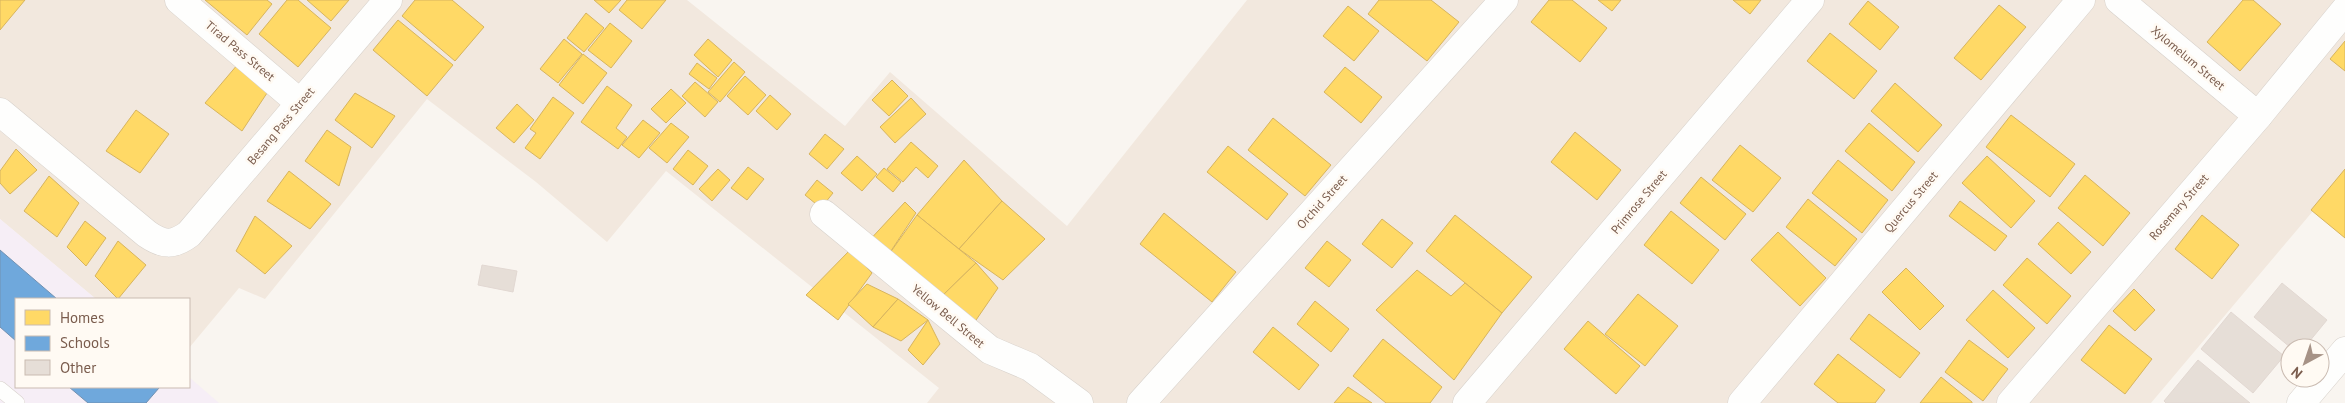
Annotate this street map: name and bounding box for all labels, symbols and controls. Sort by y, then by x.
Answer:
street label: Tirad Pass Street [203,17,278,84]
street label: Xylomelum Street [2148,22,2228,93]
street label: Besang Pass Street [244,84,317,167]
street label: Primrose Street [1608,167,1670,237]
street label: Quercus Street [1881,168,1941,235]
street label: Rosemary Street [2146,170,2211,243]
street label: Orchid Street [1293,171,1350,232]
street label: Yellow Bell Street [909,281,988,351]
legend [15,298,190,388]
text: Homes [60,308,104,327]
text: Schools [60,333,110,352]
north arrow [2280,338,2330,388]
text: Other [60,358,96,377]
text: N [2287,363,2306,383]

